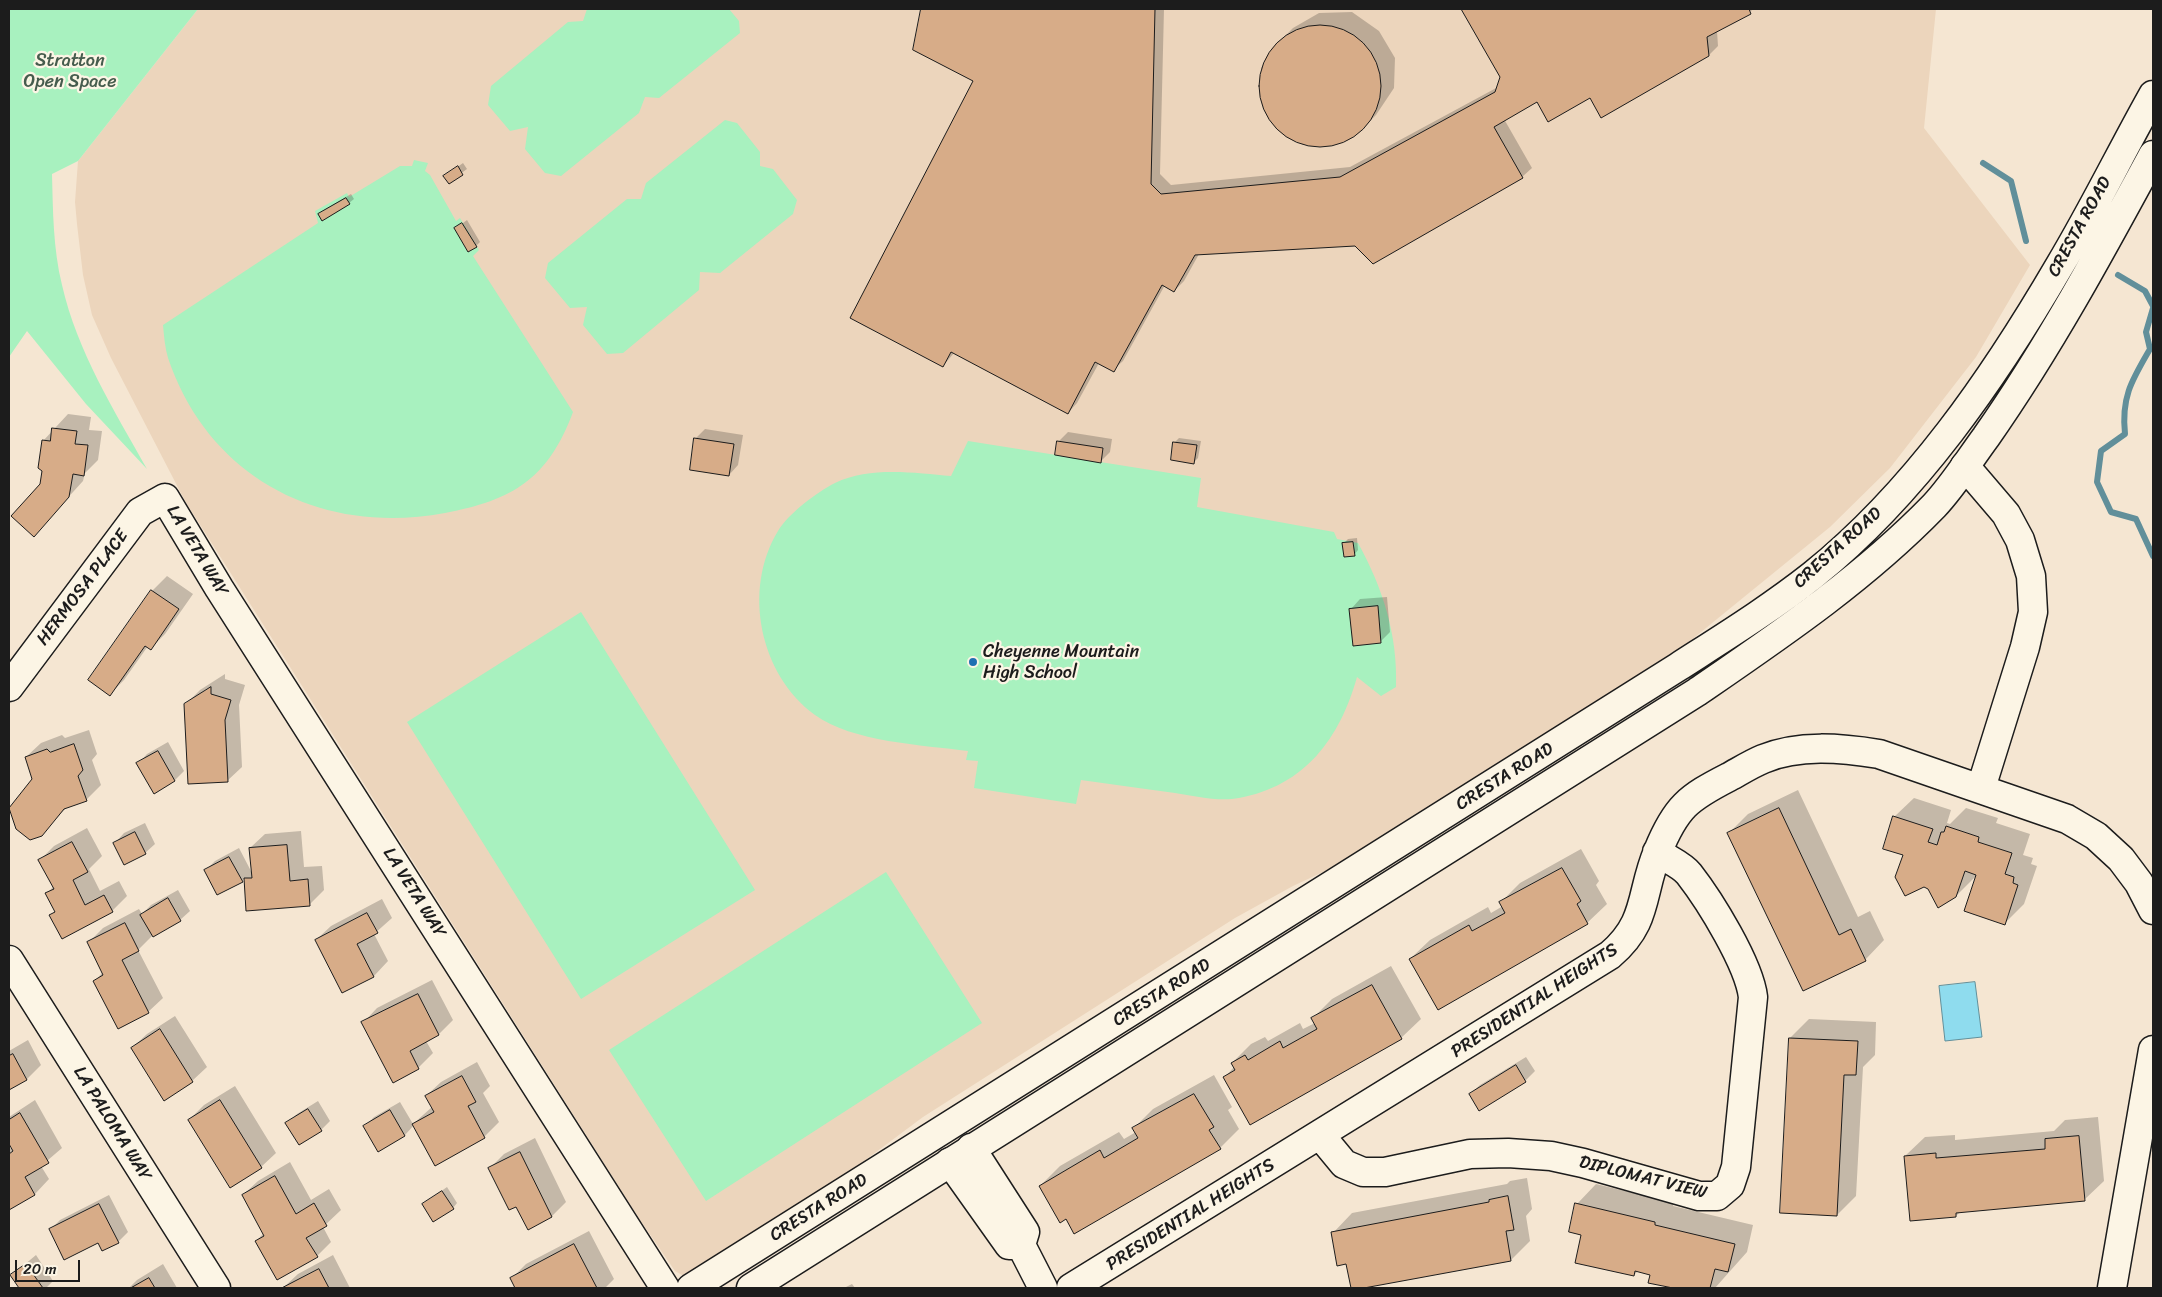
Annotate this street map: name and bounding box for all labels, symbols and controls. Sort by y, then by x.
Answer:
park label: Stratton Open Space [24,50,116,92]
street label: CRESTA ROAD [2044,173,2116,281]
street label: LA VETA WAY [161,502,233,600]
street label: CRESTA ROAD [1790,503,1886,593]
street label: HERMOSA PLACE [32,526,134,650]
place label: Cheyenne Mountain High School [983,641,1139,684]
marker: Cheyenne Mountain High School [967,656,979,668]
street label: CRESTA ROAD [1452,738,1558,816]
street label: LA VETA WAY [378,844,450,942]
street label: PRESIDENTIAL HEIGHTS [1447,939,1623,1063]
street label: CRESTA ROAD [1109,954,1215,1032]
street label: LA PALOMA WAY [68,1063,156,1185]
street label: DIPLOMAT VIEW [1577,1152,1709,1204]
street label: PRESIDENTIAL HEIGHTS [1103,1154,1279,1276]
street label: CRESTA ROAD [766,1169,872,1247]
scale bar [18,1250,82,1282]
text: 20 m [23,1256,57,1282]

